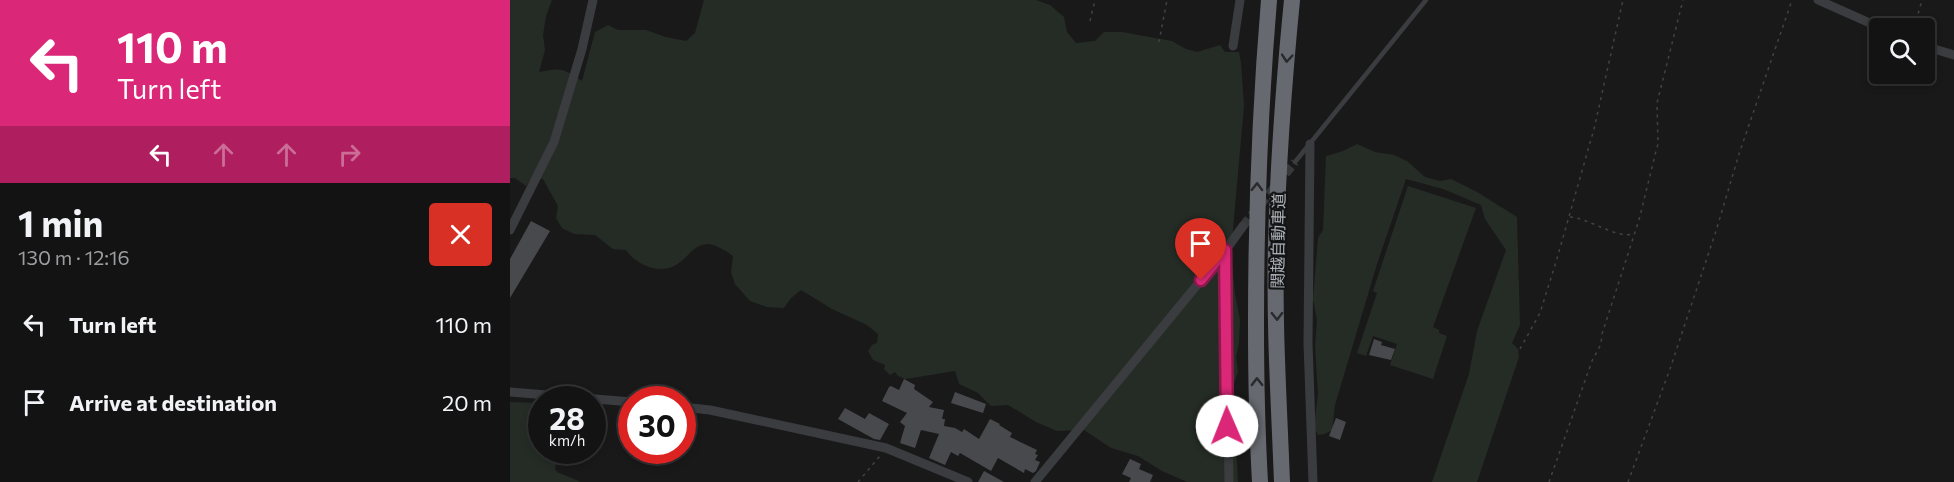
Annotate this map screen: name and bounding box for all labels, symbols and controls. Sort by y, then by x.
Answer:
map controls [1869,18,1935,84]
button: search [1869,18,1935,84]
text: 110 m [117,20,228,72]
icon: left [18,24,96,102]
one-way arrow [1281,54,1294,63]
text: Turn left [117,72,221,105]
icon: left [144,138,177,171]
icon: ahead [207,138,240,171]
icon: ahead [270,138,303,171]
icon: right [333,138,366,171]
one-way arrow [1251,182,1263,191]
street label: 関越自動車道 [1267,193,1288,289]
text: 1 min [18,200,103,244]
button: close [429,203,492,266]
pin [1175,218,1226,280]
icon: arrive [1184,227,1217,260]
text: 130 m · 12:16 [18,245,130,269]
icon: left [18,308,51,341]
text: Turn left [69,311,156,338]
text: 110 m [435,311,492,338]
one-way arrow [1271,311,1283,320]
one-way arrow [1250,377,1263,386]
icon: arrive [18,386,51,419]
speed limit sign: 30 [618,386,696,464]
text: Arrive at destination [69,389,277,416]
text: 20 m [442,389,492,416]
position arrow [1195,394,1259,458]
text: 28 [549,399,585,436]
text: km/h [549,431,585,449]

